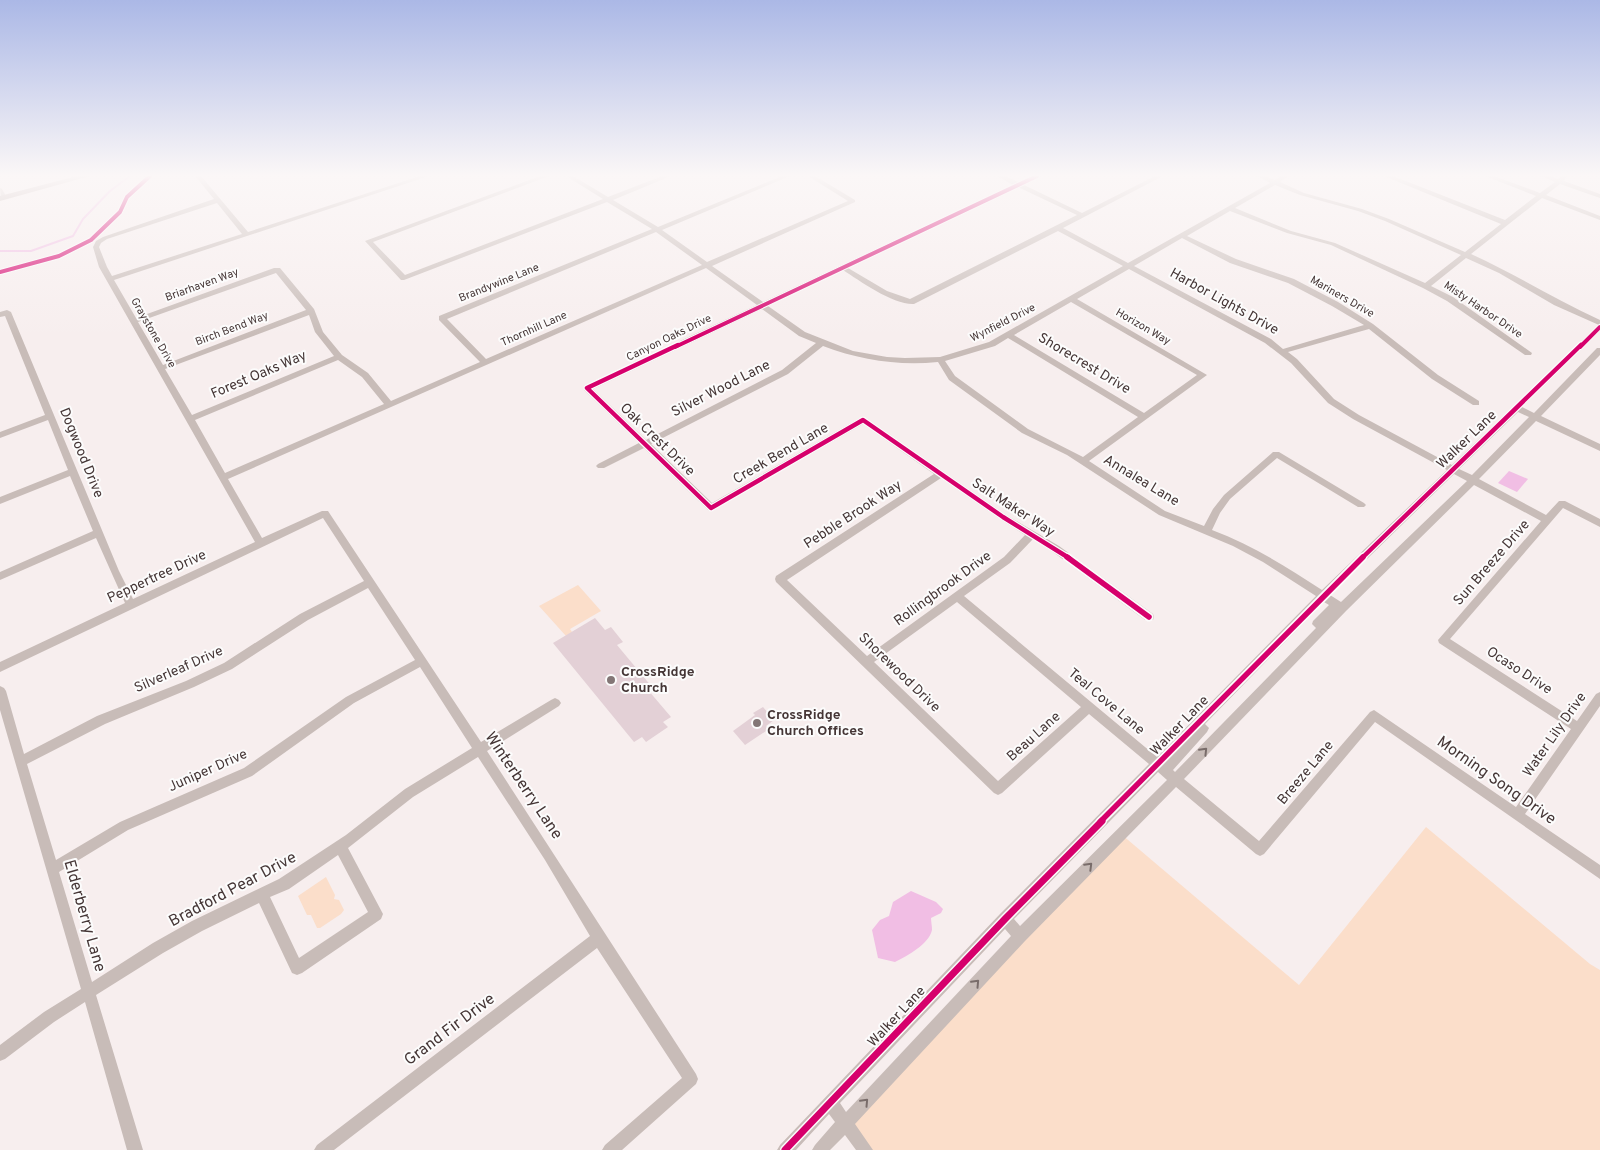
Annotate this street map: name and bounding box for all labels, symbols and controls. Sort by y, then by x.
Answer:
street label: Brandywine Lane [457,260,541,305]
street label: Briarhaven Way [163,265,241,305]
street label: Harbor Lights Drive [1167,265,1281,339]
street label: Mariners Drive [1307,273,1377,321]
street label: Misty Harbor Drive [1441,278,1525,342]
street label: Graystone Drive [127,295,179,371]
street label: Wynfield Drive [968,301,1038,345]
street label: Horizon Way [1113,306,1173,349]
street label: Thornhill Lane [499,308,569,350]
street label: Birch Bend Way [194,309,271,349]
street label: Canyon Oaks Drive [624,311,714,365]
street label: Shorecrest Drive [1035,330,1133,398]
street label: Forest Oaks Way [209,347,309,403]
street label: Silver Wood Lane [669,357,773,421]
street label: Oak Crest Drive [616,400,698,480]
street label: Dogwood Drive [55,405,107,501]
street label: Walker Lane [1433,407,1501,473]
street label: Creek Bend Lane [730,420,832,488]
street label: Annalea Lane [1100,452,1182,510]
street label: Salt Maker Way [968,475,1058,541]
street label: Pebble Brook Way [801,477,905,553]
street label: Sun Breeze Drive [1450,517,1534,609]
street label: Peppertree Drive [105,547,209,607]
street label: Rollingbrook Drive [891,548,995,630]
street label: Shorewood Drive [855,630,943,716]
street label: Silverleaf Drive [132,643,226,697]
street label: Ocaso Drive [1483,643,1555,699]
place label: CrossRidge Church [621,664,695,697]
street label: Teal Cove Lane [1064,665,1148,739]
marker: CrossRidge Church [605,674,617,686]
street label: Water Lily Drive [1520,690,1590,780]
street label: Walker Lane [1147,692,1213,760]
place label: CrossRidge Church Offices [767,707,864,740]
street label: Beau Lane [1004,708,1064,766]
marker: CrossRidge Church Offices [751,717,763,729]
street label: Winterberry Lane [480,728,566,844]
street label: Morning Song Drive [1432,732,1560,830]
street label: Breeze Lane [1274,738,1338,808]
street label: Juniper Drive [166,746,250,796]
one-way arrow [1198,748,1207,757]
street label: Bradford Pear Drive [166,848,300,932]
street label: Elderberry Lane [58,858,110,974]
one-way arrow [1083,863,1092,872]
one-way arrow [970,980,979,989]
street label: Walker Lane [865,983,929,1051]
street label: Grand Fir Drive [401,989,499,1071]
one-way arrow [859,1098,868,1107]

